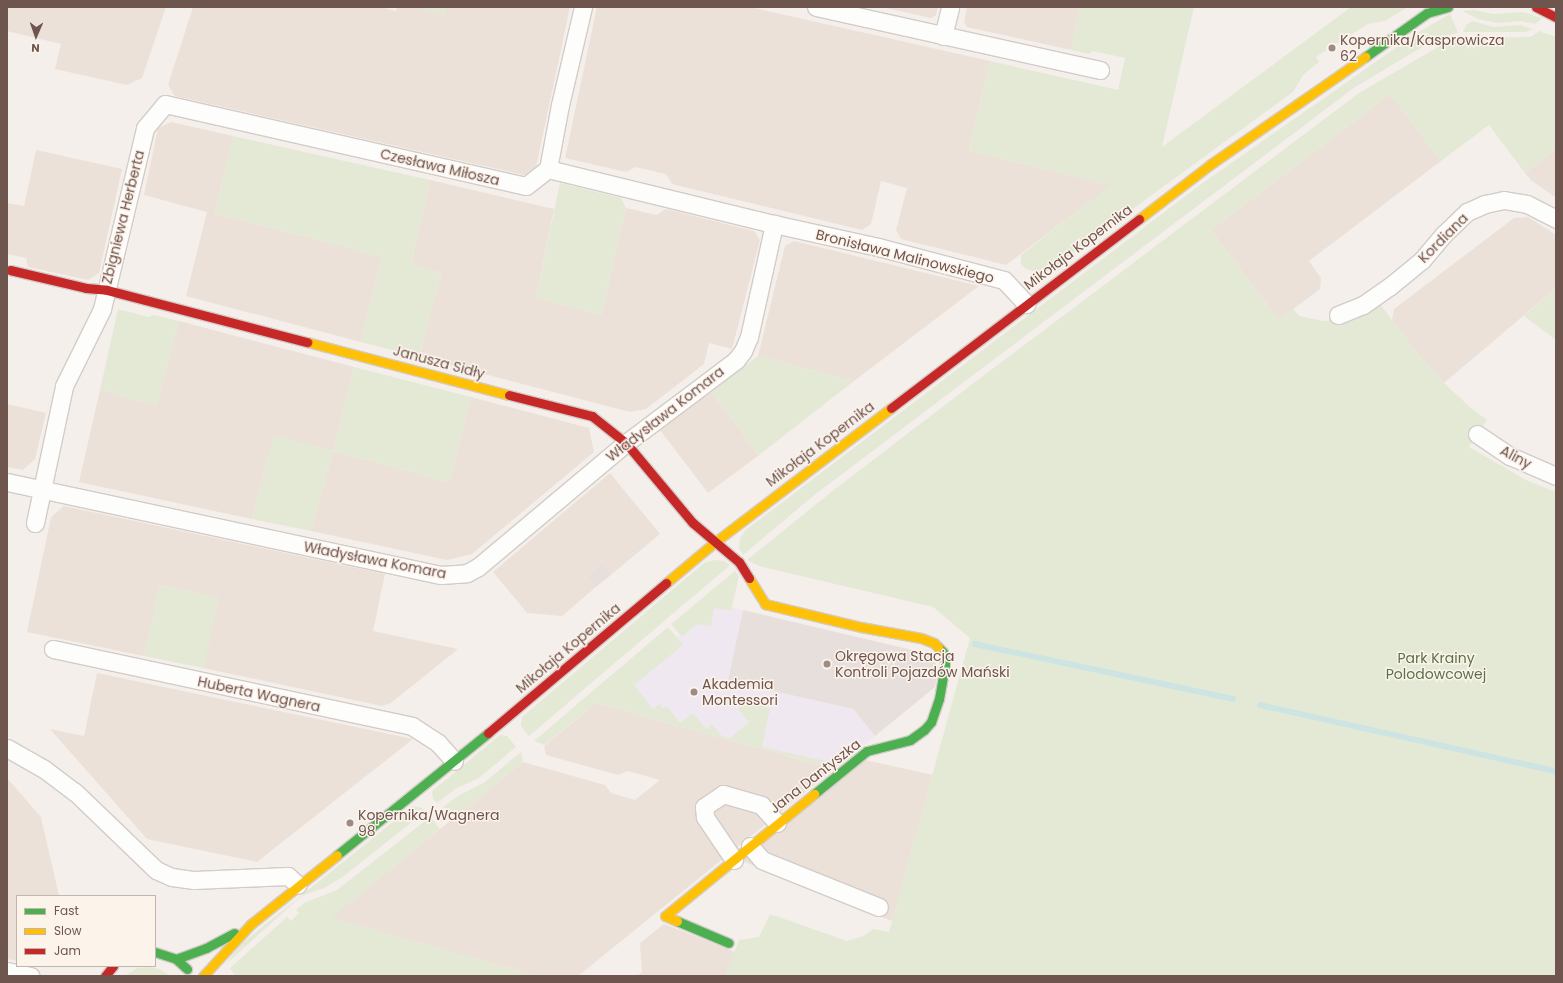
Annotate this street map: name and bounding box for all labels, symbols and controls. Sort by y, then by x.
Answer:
north arrow [16,16,56,56]
place label: Kopernika/Kasprowicza 62 [1340,32,1505,64]
text: N [31,40,40,56]
marker: Kopernika/Kasprowicza 62 [1327,43,1337,53]
street label: Czesława Miłosza [379,145,501,189]
street label: Zbigniewa Herberta [98,148,148,286]
street label: Mikołaja Kopernika [1021,201,1135,293]
street label: Kordiana [1415,210,1471,266]
street label: Bronisława Malinowskiego [814,226,996,286]
street label: Janusza Sidły [391,342,487,382]
street label: Władysława Komara [603,363,727,465]
street label: Mikołaja Kopernika [763,398,877,490]
street label: Aliny [1497,442,1535,472]
street label: Władysława Komara [302,538,448,582]
street label: Mikołaja Kopernika [512,599,624,697]
place label: Okręgowa Stacja Kontroli Pojazdów Mański [835,648,1010,680]
park label: Park Krainy Polodowcowej [1386,650,1486,682]
marker: Okręgowa Stacja Kontroli Pojazdów Mański [822,659,832,669]
street label: Huberta Wagnera [196,673,322,715]
place label: Akademia Montessori [702,676,778,708]
marker: Akademia Montessori [689,687,699,697]
street label: Jana Dantyszka [766,735,864,817]
place label: Kopernika/Wagnera 98 [358,807,499,840]
marker: Kopernika/Wagnera 98 [345,818,355,828]
legend [16,895,156,967]
text: Fast [54,902,79,919]
text: Slow [54,922,82,939]
text: Jam [54,942,81,959]

